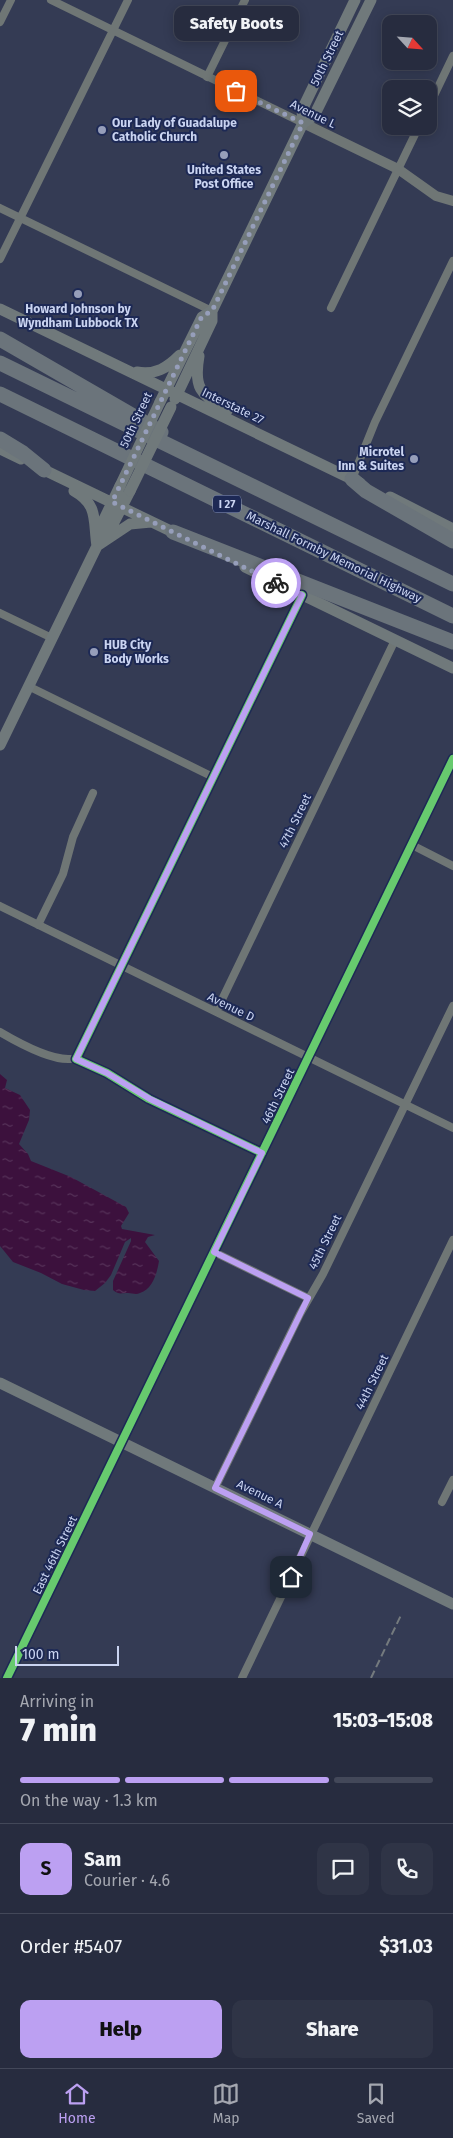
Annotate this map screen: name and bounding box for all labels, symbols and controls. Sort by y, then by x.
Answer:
callout: Safety Boots [174,6,298,41]
text: Safety Boots [190,14,283,33]
north arrow [382,15,438,70]
map controls [382,15,437,135]
street label: 50th Street [308,27,347,88]
pin [215,70,257,112]
icon: bag [222,77,250,105]
button: layers [382,80,437,135]
street label: Avenue L [288,97,338,131]
place label: Our Lady of Guadalupe Catholic Church [112,116,237,144]
marker: Our Lady of Guadalupe Catholic Church [96,124,108,136]
marker: United States Post Office [218,149,230,161]
place label: United States Post Office [187,163,261,191]
marker: Howard Johnson by Wyndham Lubbock TX [72,288,84,300]
place label: Howard Johnson by Wyndham Lubbock TX [18,302,139,330]
street label: Interstate 27 [200,385,266,427]
street label: 50th Street [117,389,155,450]
place label: Microtel Inn & Suites [338,445,404,473]
marker: Microtel Inn & Suites [408,453,420,465]
road number: I 27 [213,496,241,512]
street label: Marshall Formby Memorial Highway [244,508,424,606]
courier [251,558,301,608]
icon: bike [262,569,290,597]
place label: HUB City Body Works [104,638,169,666]
marker: HUB City Body Works [88,646,100,658]
street label: 47th Street [276,791,314,850]
street label: Avenue D [205,990,257,1025]
street label: 46th Street [259,1065,298,1126]
street label: 45th Street [306,1212,345,1272]
street label: 44th Street [353,1351,392,1412]
street label: Avenue A [235,1477,286,1511]
street label: East 46th Street [30,1513,80,1597]
pin [270,1556,312,1598]
icon: home [277,1563,305,1591]
scale bar [15,1643,119,1666]
text: 100 m [22,1646,59,1663]
text: Arriving in [20,1692,94,1711]
text: 15:03–15:08 [333,1709,433,1732]
text: 7 min [20,1711,97,1749]
text: On the way · 1.3 km [20,1791,158,1810]
button: chat [317,1843,369,1895]
button: phone [381,1843,433,1895]
text: Sam [84,1848,121,1871]
text: S [41,1857,51,1880]
text: Courier · 4.6 [84,1871,170,1890]
text: Order #5407 [20,1935,122,1958]
text: $31.03 [379,1935,433,1958]
button: Help [20,2000,222,2058]
button: Share [232,2000,433,2058]
tab: Home [58,2080,96,2127]
tab: Map [212,2080,240,2127]
tab: Saved [357,2080,395,2127]

